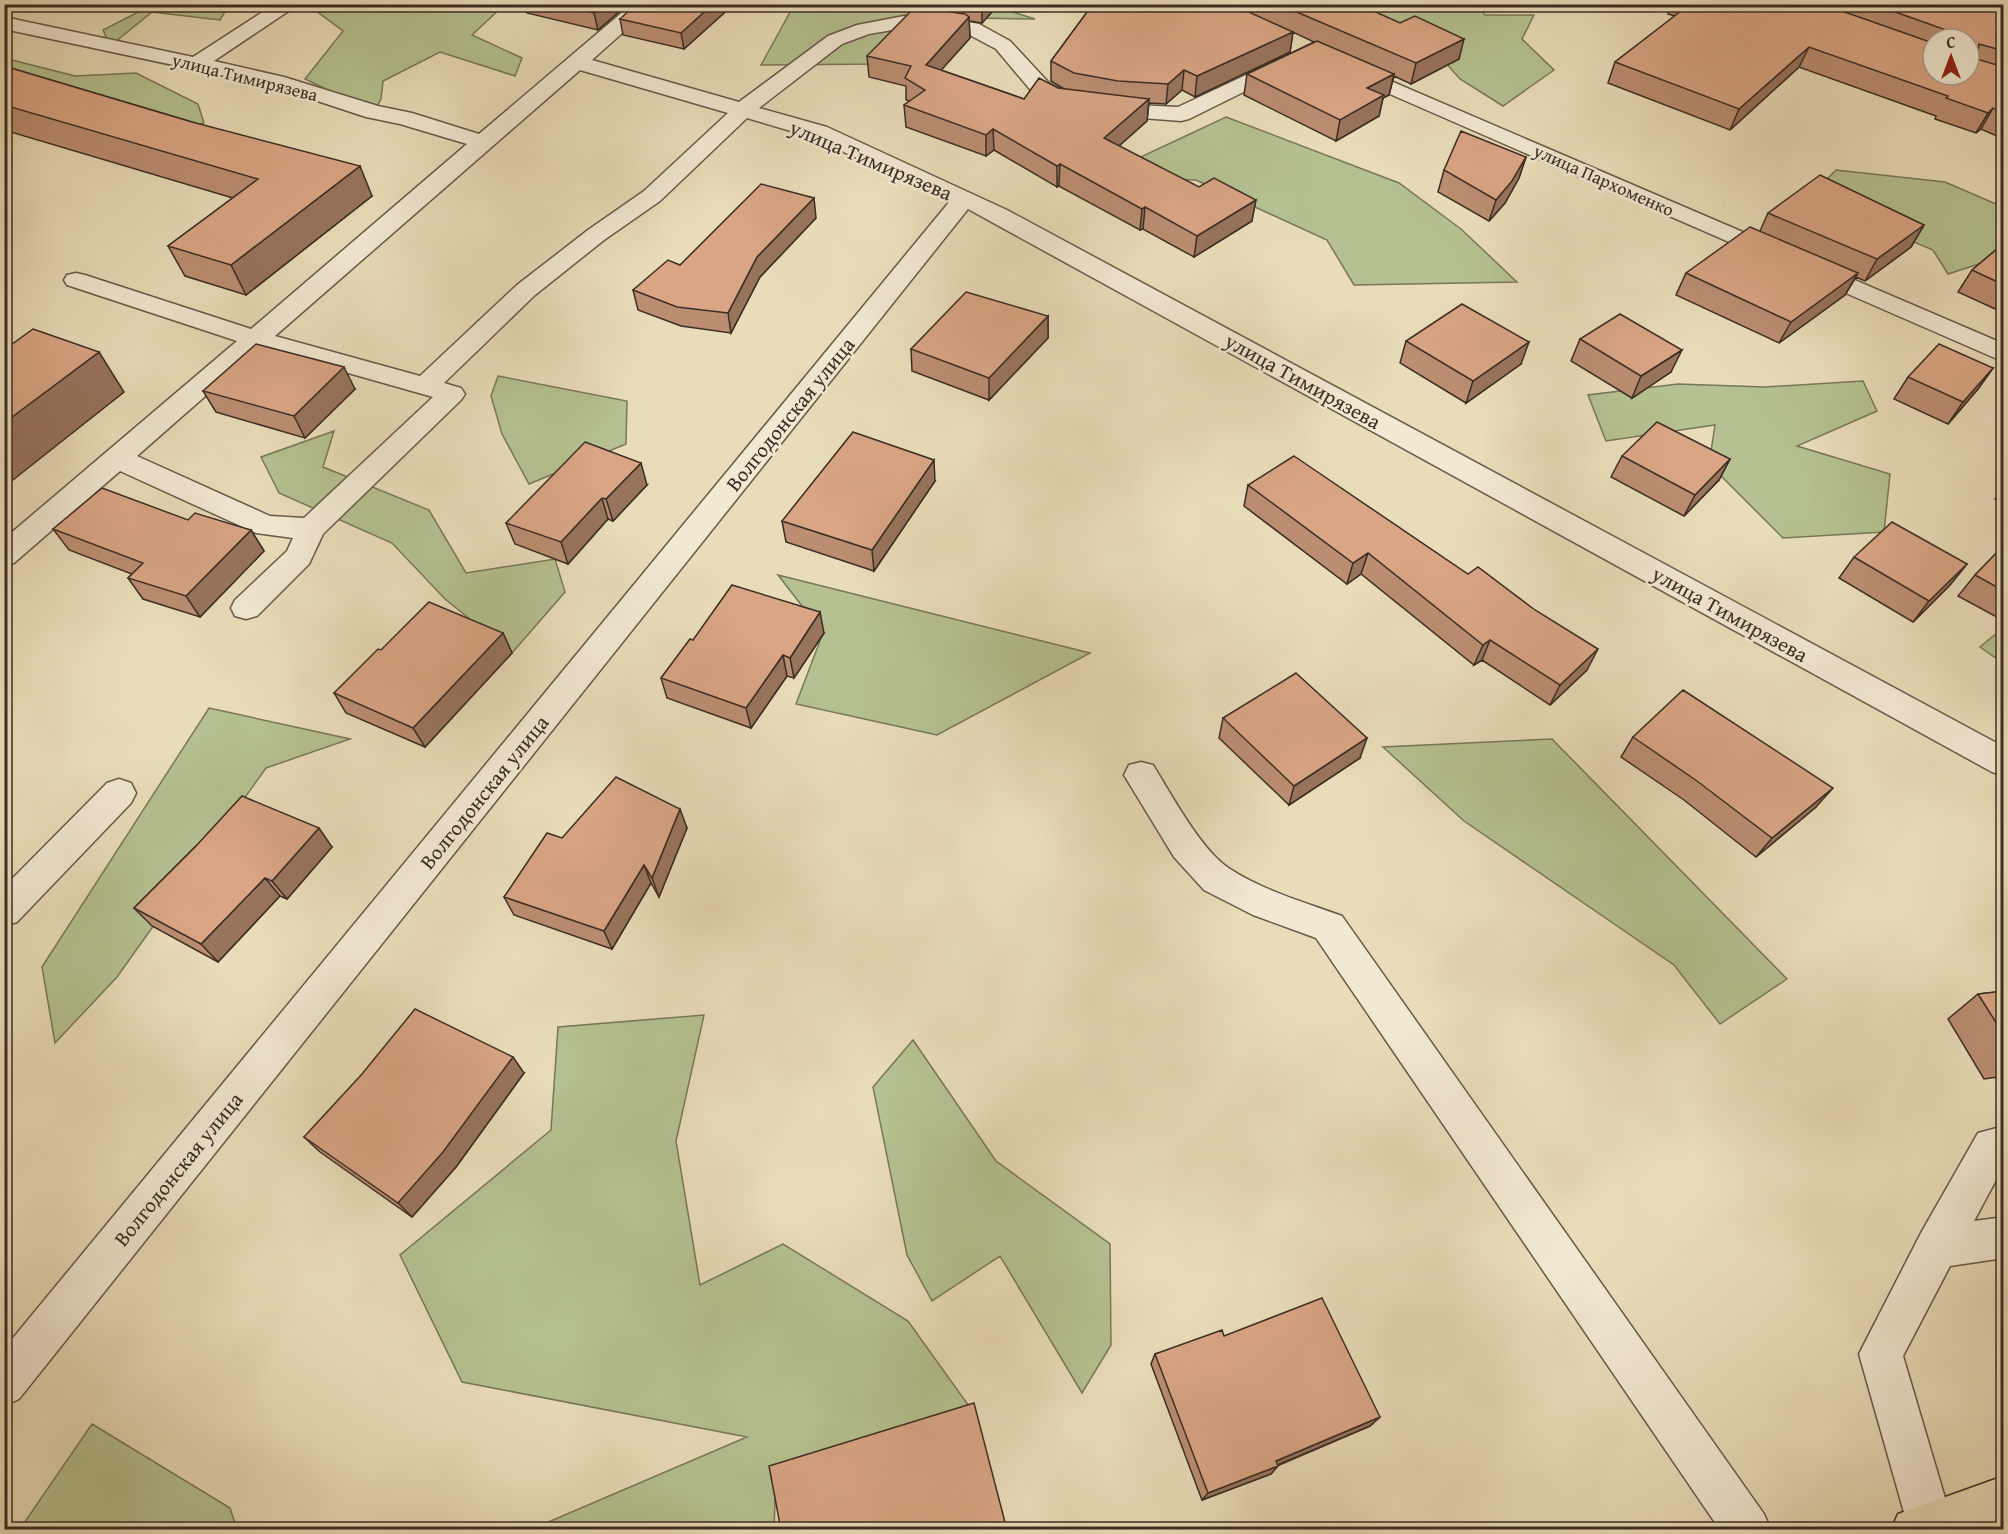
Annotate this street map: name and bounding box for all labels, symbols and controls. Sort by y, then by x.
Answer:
north arrow [1921,27,1981,87]
text: С [1946,30,1956,54]
street label: улица Тимирязева [168,46,321,108]
street label: улица Тимирязева [784,111,957,208]
street label: улица Пархоменко [1529,137,1679,223]
street label: улица Тимирязева [1218,325,1387,437]
street label: Волгодонская улица [718,330,862,498]
street label: улица Тимирязева [1645,558,1814,670]
street label: Волгодонская улица [412,708,556,876]
street label: Волгодонская улица [106,1085,250,1253]

